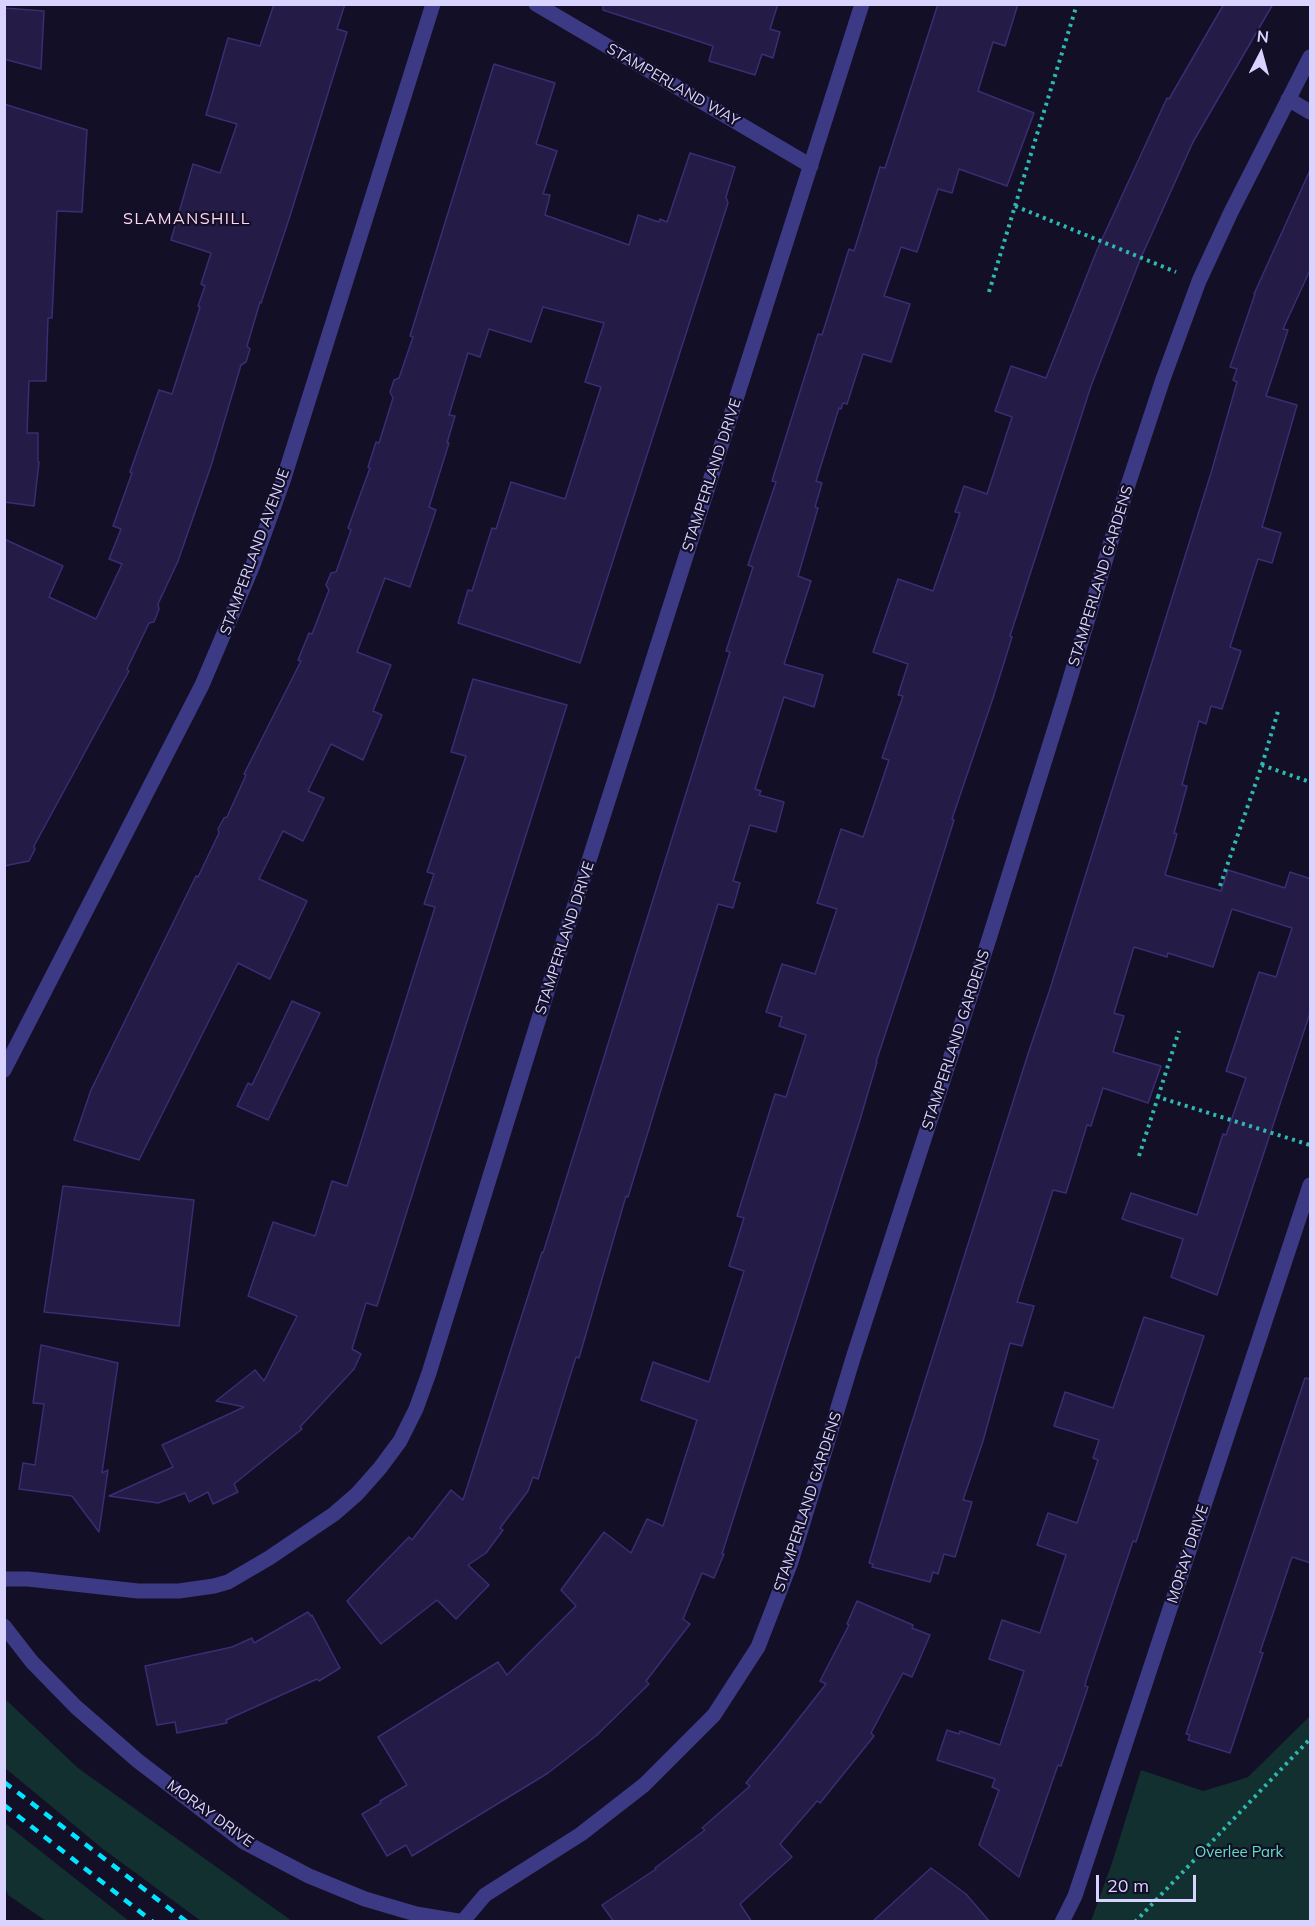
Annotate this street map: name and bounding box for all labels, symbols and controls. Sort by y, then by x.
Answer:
north arrow [1231,24,1291,84]
text: N [1256,26,1270,47]
street label: STAMPERLAND WAY [603,40,743,130]
district label: SLAMANSHILL [123,209,251,229]
street label: STAMPERLAND DRIVE [679,396,745,554]
street label: STAMPERLAND AVENUE [217,466,293,638]
street label: STAMPERLAND GARDENS [1065,483,1137,669]
street label: STAMPERLAND DRIVE [532,859,598,1017]
street label: STAMPERLAND GARDENS [918,948,994,1132]
street label: STAMPERLAND GARDENS [770,1410,846,1594]
street label: MORAY DRIVE [1164,1502,1212,1606]
street label: MORAY DRIVE [163,1777,257,1851]
park label: Overlee Park [1195,1843,1283,1861]
scale bar [1099,1863,1200,1901]
text: 20 m [1107,1874,1149,1897]

